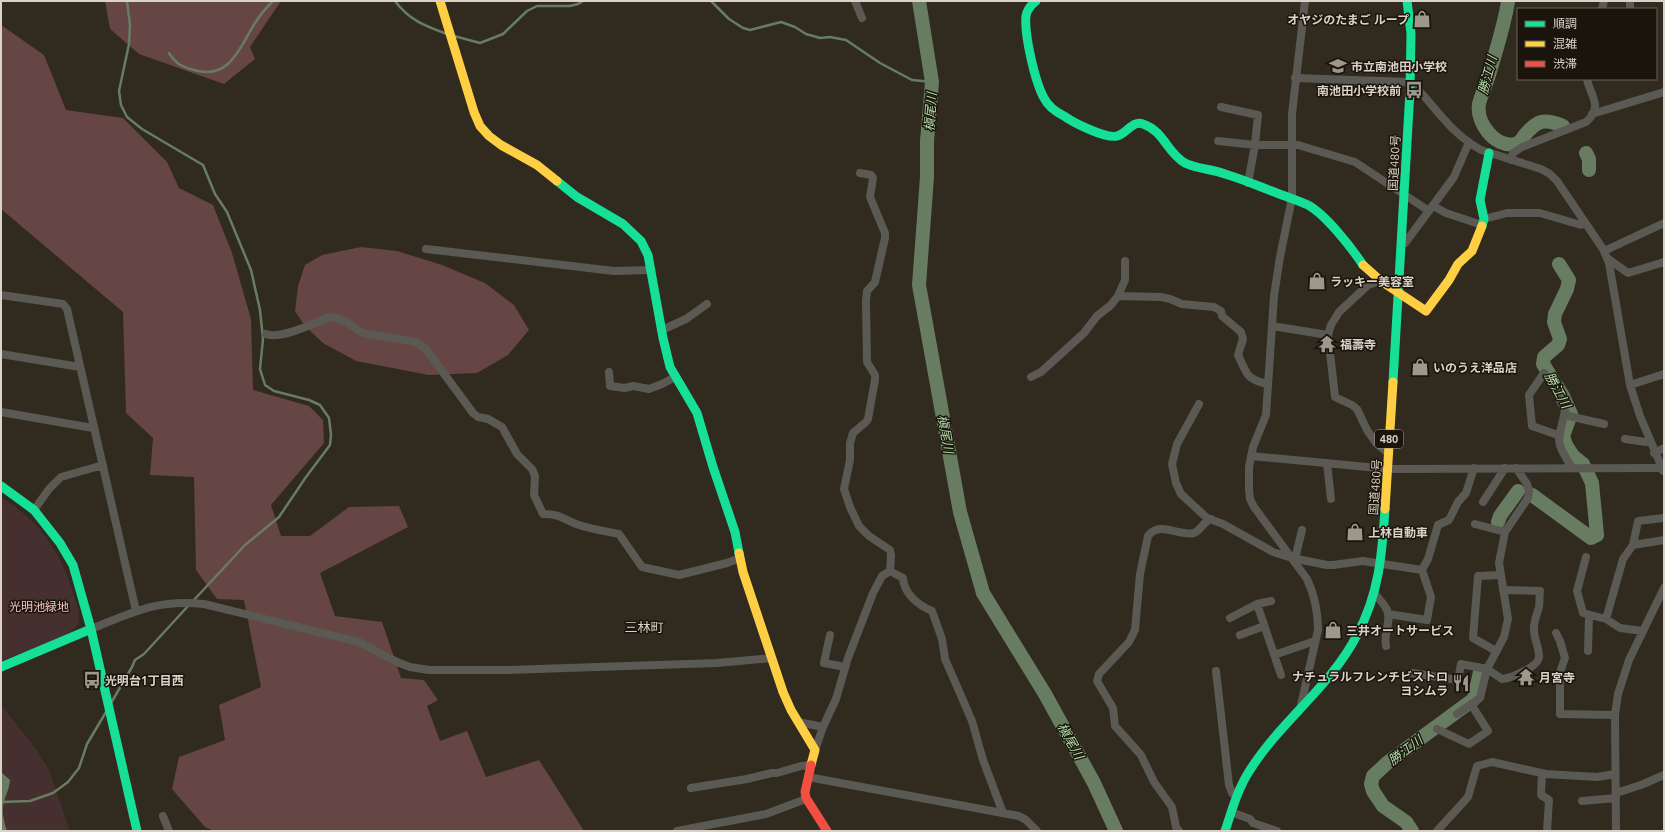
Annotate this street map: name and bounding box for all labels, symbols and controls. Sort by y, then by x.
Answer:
legend [1517,8,1657,80]
shop icon: オヤジのたまご ループ [1412,9,1432,29]
place label: オヤジのたまご ループ [1287,13,1409,26]
text: 順調 [1553,17,1577,30]
text: 混雑 [1553,37,1577,50]
water label: 勝江川 [1475,52,1499,96]
school or university icon: 市立南池田小学校 [1328,56,1348,76]
text: 渋滞 [1553,57,1577,70]
place label: 市立南池田小学校 [1351,60,1447,73]
bus stop icon: 南池田小学校前 [1404,80,1424,100]
place label: 南池田小学校前 [1317,84,1401,97]
water label: 槇尾川 [922,90,938,132]
street label: 国道480号 [1386,135,1402,191]
shop icon: ラッキー美容室 [1307,271,1327,291]
place label: ラッキー美容室 [1330,275,1414,288]
temple icon: 福壽寺 [1317,334,1337,354]
place label: 福壽寺 [1340,338,1376,351]
shop icon: いのうえ洋品店 [1410,357,1430,377]
place label: いのうえ洋品店 [1433,361,1517,374]
water label: 勝江川 [1542,370,1575,412]
water label: 槇尾川 [936,414,957,456]
road number: 480 [1375,430,1403,448]
street label: 国道480号 [1367,458,1383,516]
shop icon: 上林自動車 [1345,522,1365,542]
place label: 上林自動車 [1368,526,1428,539]
park label: 光明池緑地 [9,600,69,613]
district label: 三林町 [624,620,664,634]
shop icon: 三井オートサービス [1323,620,1343,640]
place label: 三井オートサービス [1346,624,1454,637]
temple icon: 月宮寺 [1516,667,1536,687]
bus stop icon: 光明台1丁目西 [82,670,102,690]
place label: ナチュラルフレンチビストロ ヨシムラ [1292,670,1448,697]
place label: 月宮寺 [1539,671,1575,684]
restaurant icon: ナチュラルフレンチビストロ ヨシムラ [1451,673,1471,693]
place label: 光明台1丁目西 [105,674,184,687]
water label: 槇尾川 [1055,721,1088,763]
water label: 勝江川 [1385,731,1426,767]

